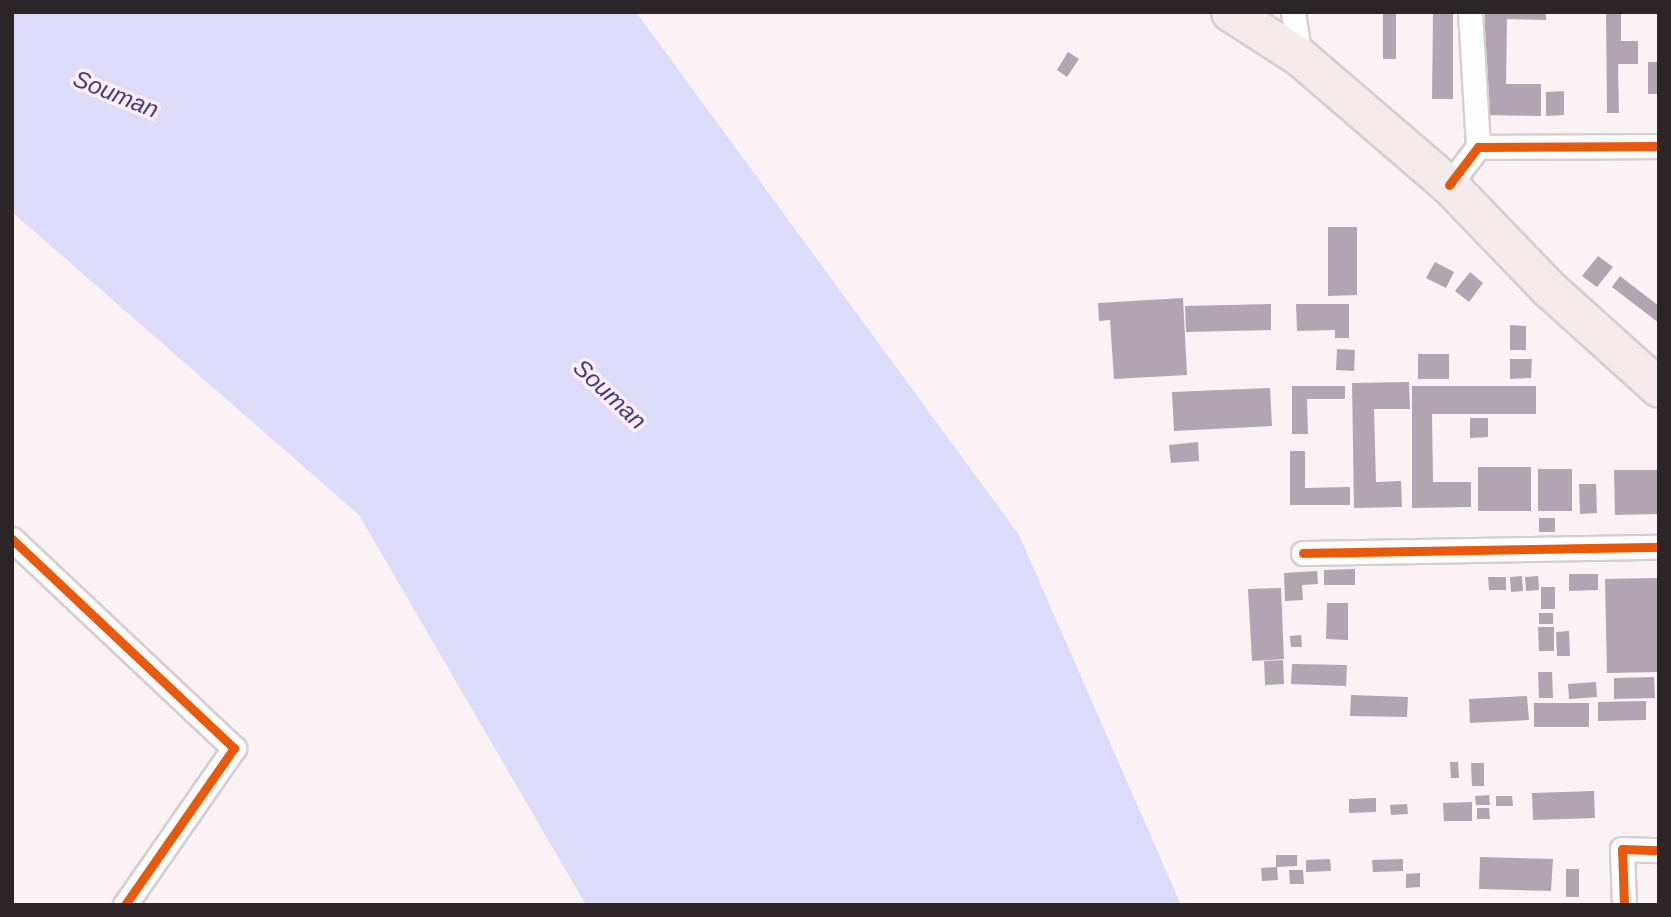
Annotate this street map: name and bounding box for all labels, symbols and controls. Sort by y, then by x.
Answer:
water label: Souman [69,64,163,124]
water label: Souman [567,353,653,435]

